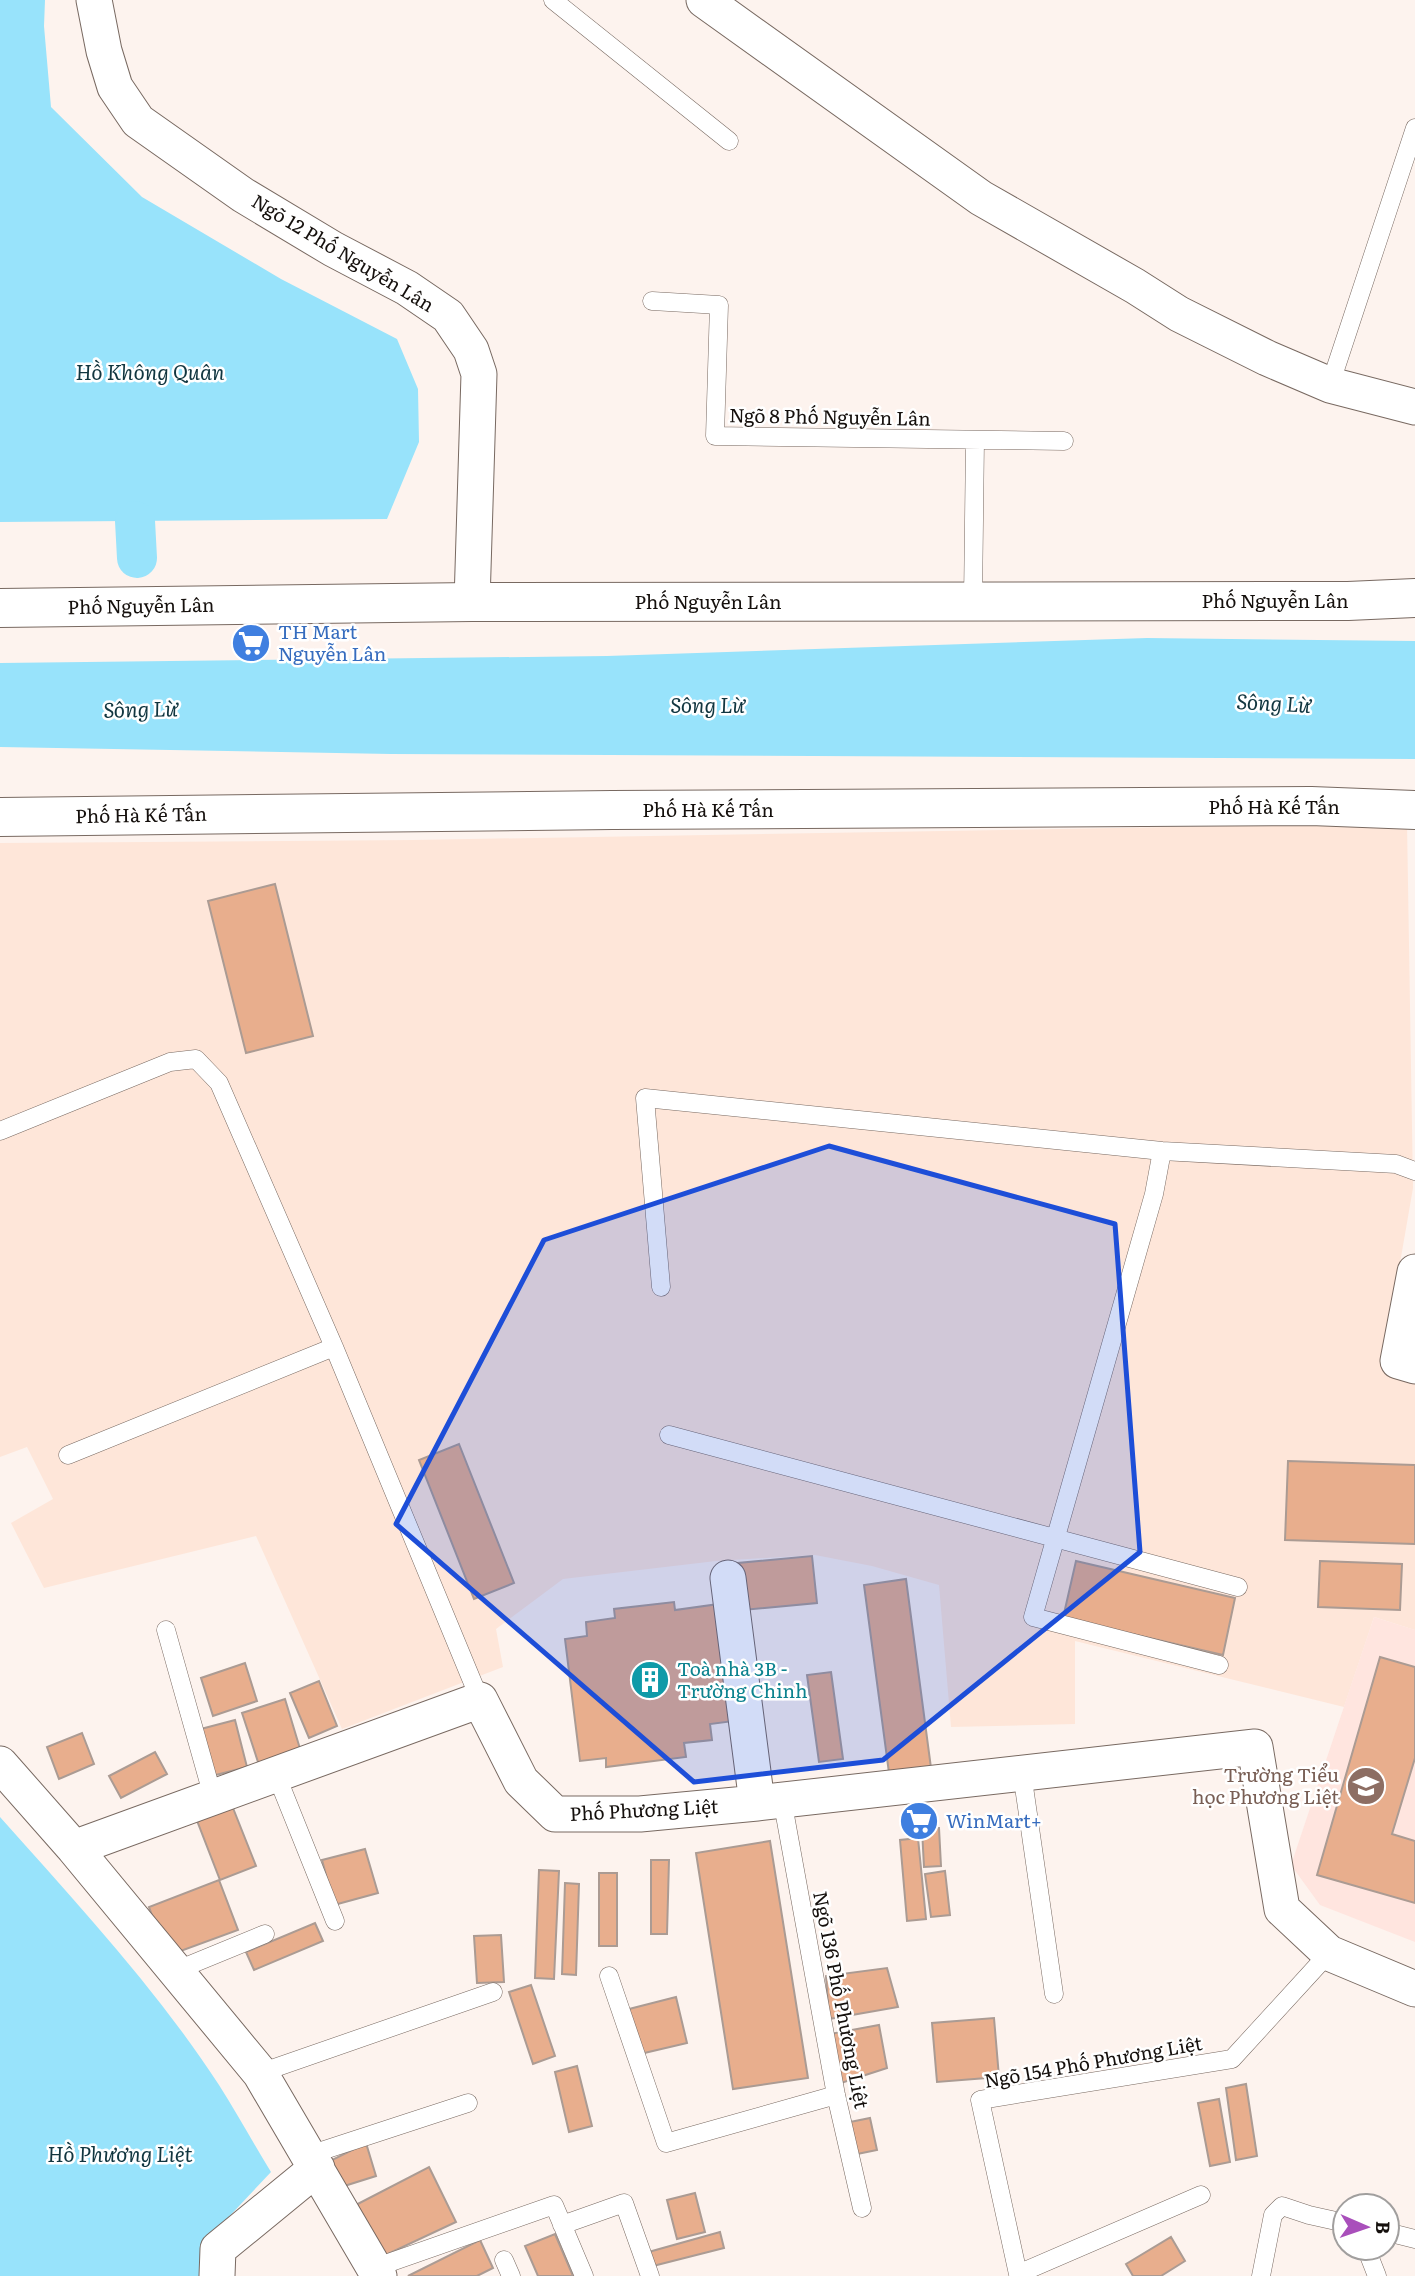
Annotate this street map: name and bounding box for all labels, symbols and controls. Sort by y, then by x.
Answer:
street label: Ngõ 12 Phố Nguyễn Lân [247,186,440,318]
water label: Hồ Không Quân [75,355,225,386]
street label: Ngõ 8 Phố Nguyễn Lân [729,400,931,432]
street label: Phố Nguyễn Lân [1201,586,1349,614]
street label: Phố Nguyễn Lân [634,587,782,615]
street label: Phố Nguyễn Lân [67,590,215,620]
place label: TH Mart Nguyễn Lân [278,617,386,667]
supermarket icon: TH Mart Nguyễn Lân [230,622,272,664]
water label: Sông Lừ [1236,684,1313,719]
water label: Sông Lừ [670,688,746,719]
water label: Sông Lừ [103,691,179,724]
street label: Phố Hà Kế Tấn [1208,792,1340,820]
street label: Phố Hà Kế Tấn [642,795,774,823]
street label: Phố Hà Kế Tấn [75,799,207,829]
place label: Toà nhà 3B - Trường Chinh [677,1654,808,1704]
building icon: Toà nhà 3B - Trường Chinh [629,1659,671,1701]
place label: Trường Tiểu học Phương Liệt [1192,1760,1339,1810]
school or university icon: Trường Tiểu học Phương Liệt [1345,1765,1387,1807]
street label: Phố Phương Liệt [569,1791,719,1827]
supermarket icon: WinMart+ [898,1800,940,1842]
place label: WinMart+ [946,1806,1042,1834]
street label: Ngõ 136 Phố Phương Liệt [807,1889,877,2111]
street label: Ngõ 154 Phố Phương Liệt [982,2028,1204,2094]
water label: Hồ Phương Liệt [47,2137,193,2168]
north arrow [1331,2192,1401,2262]
text: B [1370,2221,1398,2235]

